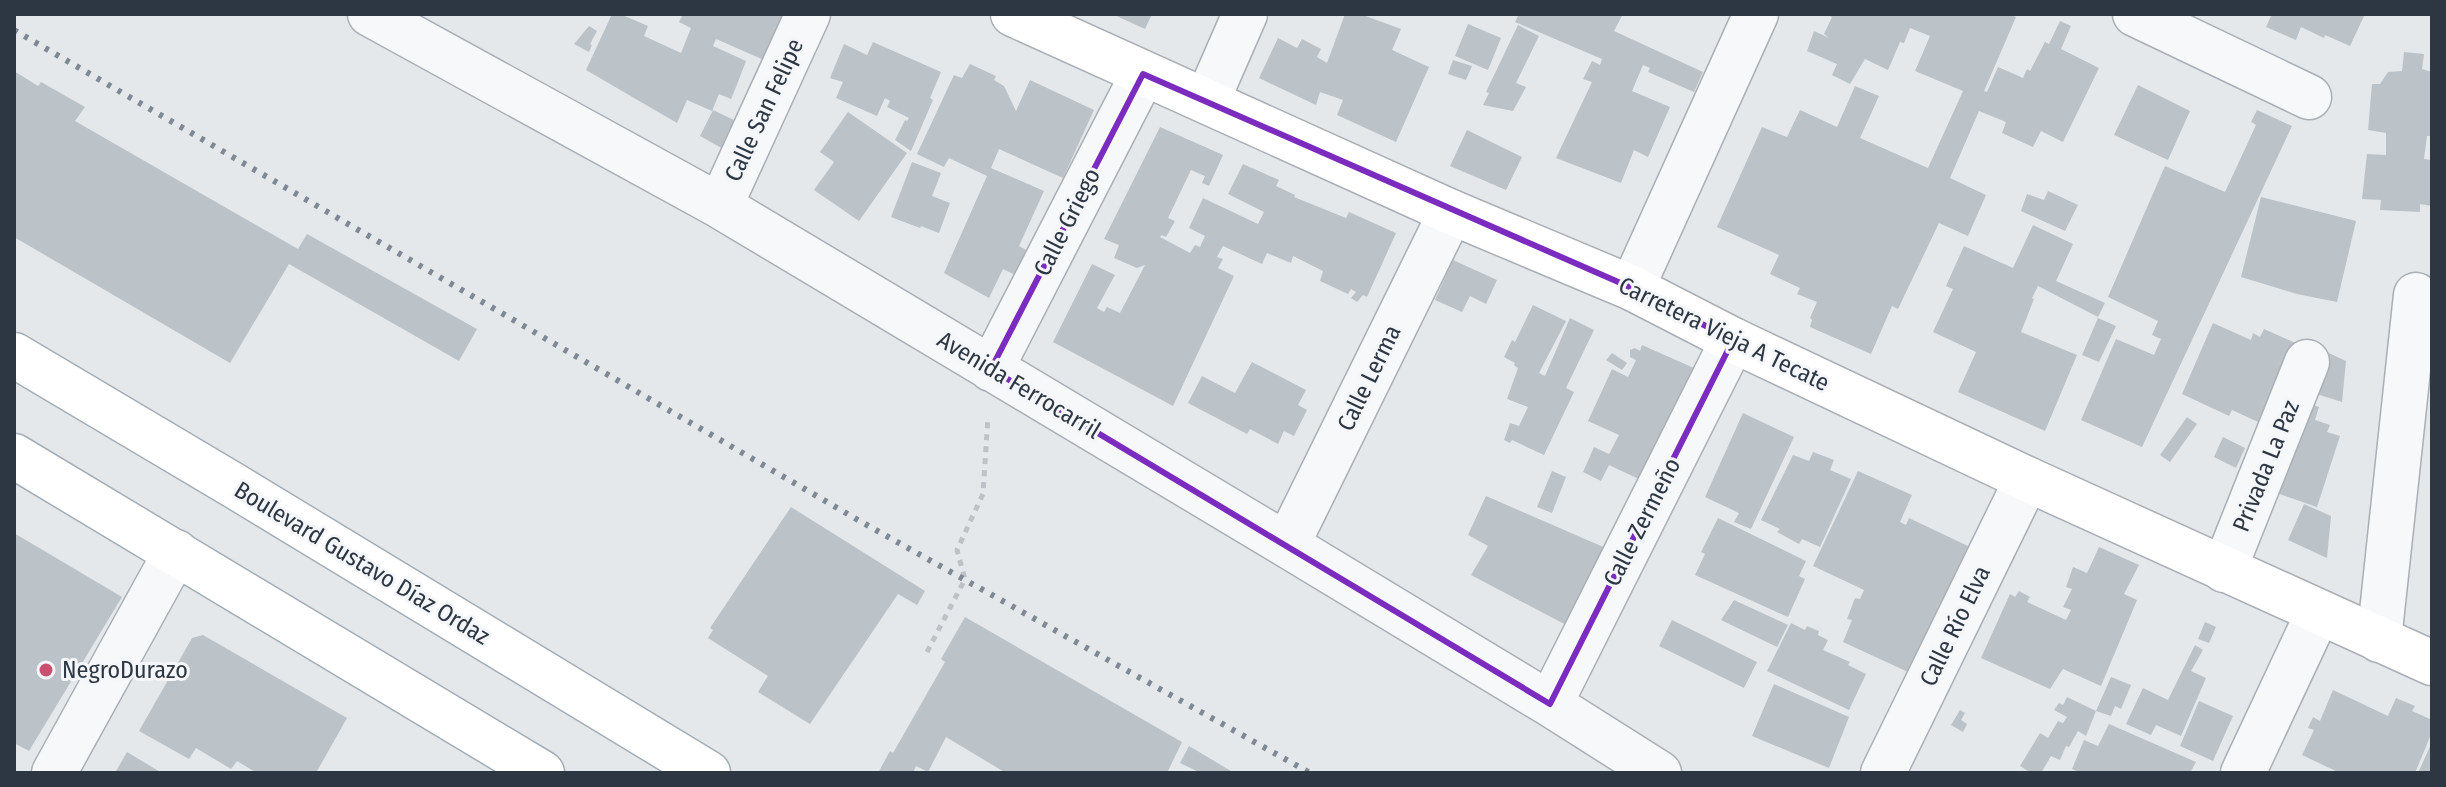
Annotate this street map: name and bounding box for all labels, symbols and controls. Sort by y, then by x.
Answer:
street label: Calle San Felipe [719,34,809,186]
street label: Calle Griego [1028,163,1106,281]
street label: Carretera Vieja A Tecate [1614,271,1834,397]
street label: Calle Lerma [1331,321,1407,435]
street label: Avenida Ferrocarril [932,325,1106,445]
street label: Privada La Paz [2227,396,2305,536]
street label: Calle Zermeño [1598,453,1686,591]
street label: Boulevard Gustavo Díaz Ordaz [229,476,495,650]
street label: Calle Río Elva [1914,561,1996,691]
place label: NegroDurazo [62,656,188,684]
marker: NegroDurazo [37,661,55,679]

